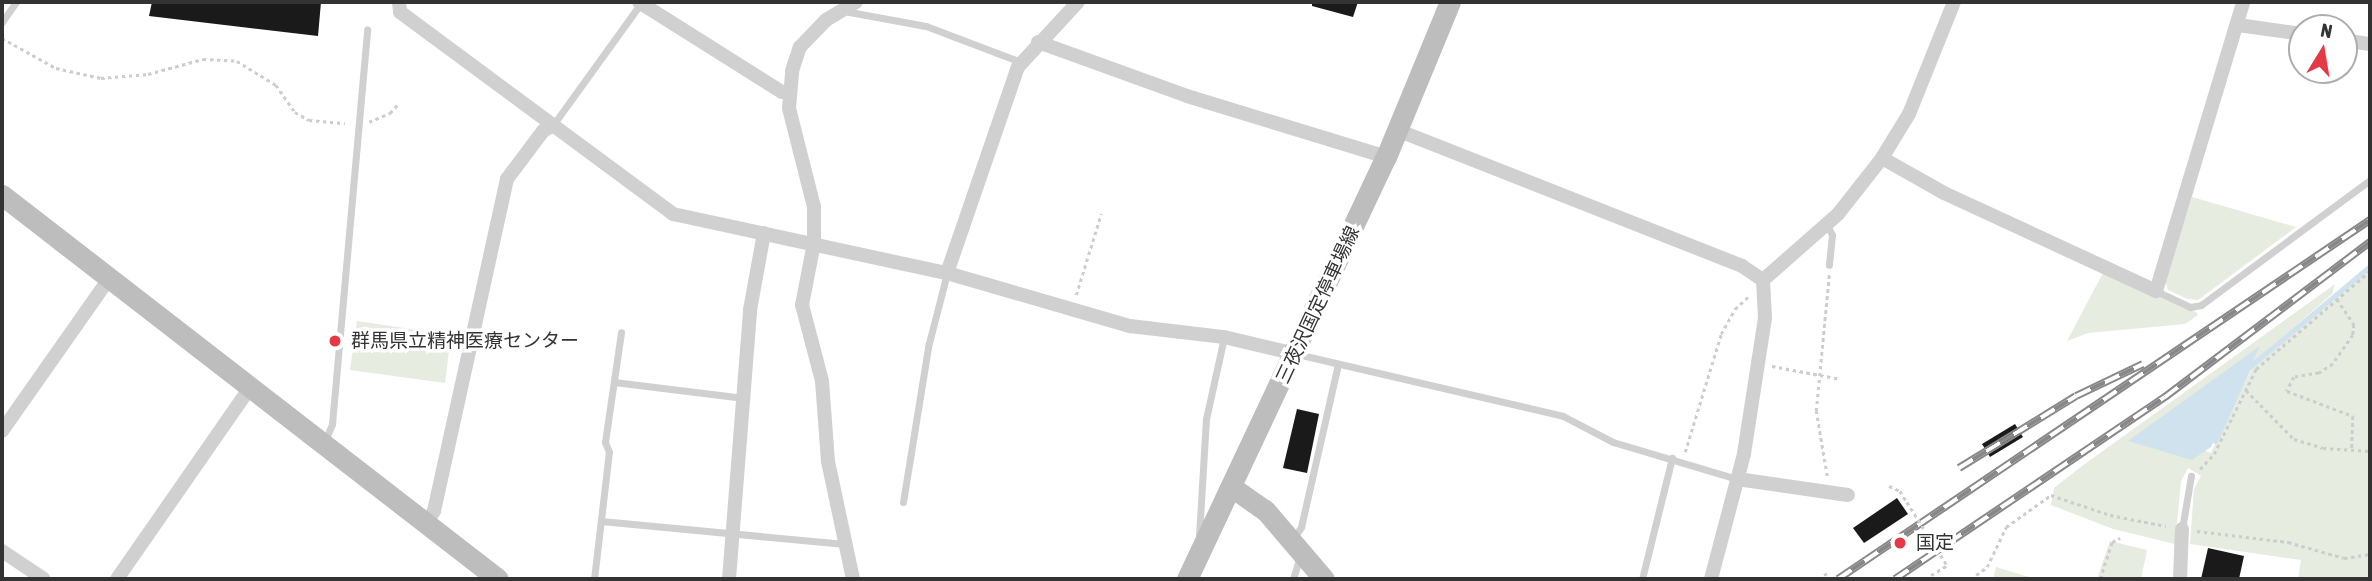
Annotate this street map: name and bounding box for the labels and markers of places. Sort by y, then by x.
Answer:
place label: 群馬県立精神医療センター [351,330,579,352]
marker: 群馬県立精神医療センター [325,331,345,351]
place label: 国定 [1916,532,1954,554]
marker: 国定 [1890,533,1910,553]

